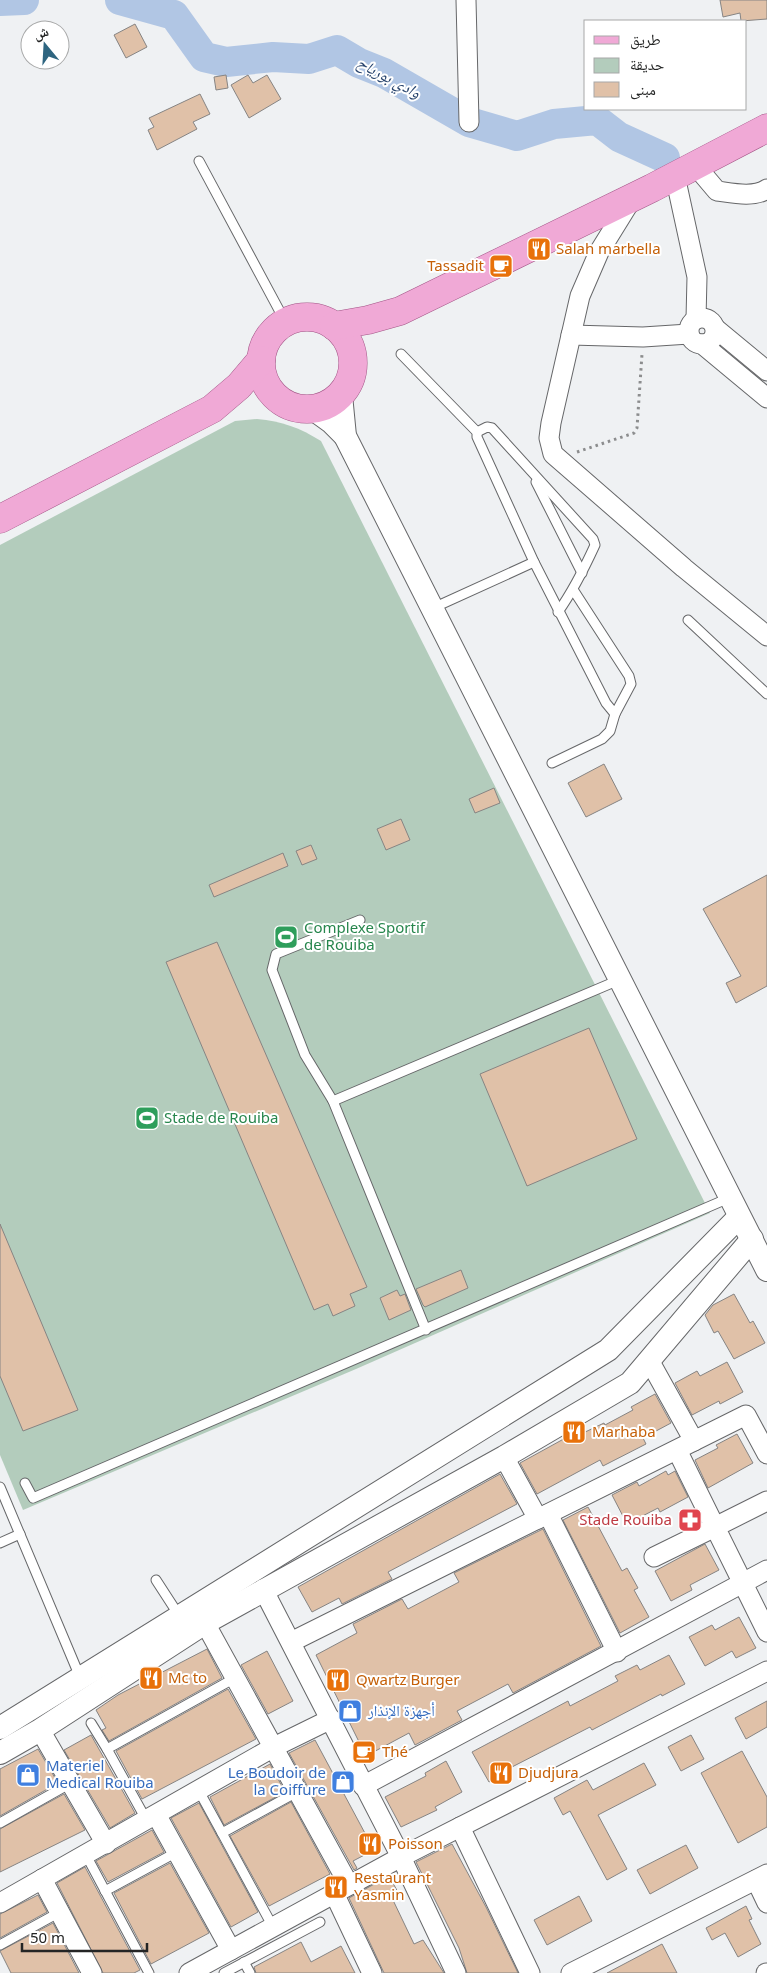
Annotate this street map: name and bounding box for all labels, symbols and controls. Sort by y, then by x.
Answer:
north arrow [20,20,70,70]
legend [584,20,747,110]
text: ش [31,21,51,43]
text: طريق [630,29,661,50]
water label: وادي بورياح [352,51,425,105]
text: حديقة [630,54,665,74]
text: مبنى [630,79,656,100]
restaurant icon: Salah marbella [526,236,552,262]
place label: Salah marbella [556,238,661,258]
cafe icon: Tassadit [488,253,514,279]
place label: Tassadit [427,255,485,275]
place label: Complexe Sportif de Rouiba [304,917,426,954]
sports icon: Complexe Sportif de Rouiba [273,924,299,950]
sports icon: Stade de Rouiba [134,1105,160,1131]
place label: Stade de Rouiba [164,1107,278,1127]
restaurant icon: Marhaba [561,1419,587,1445]
place label: Marhaba [592,1421,656,1441]
pharmacy icon: Stade Rouiba [677,1507,703,1533]
place label: Stade Rouiba [579,1509,672,1529]
restaurant icon: Mc to [138,1665,164,1691]
place label: Mc to [168,1667,207,1687]
restaurant icon: Qwartz Burger [325,1667,351,1693]
place label: Qwartz Burger [356,1669,459,1689]
shop icon: أجهزة الإنذار [337,1698,363,1724]
place label: أجهزة الإنذار [367,1700,435,1720]
cafe icon: Thé [351,1739,377,1765]
place label: Thé [382,1741,408,1761]
place label: Materiel Medical Rouiba [46,1755,154,1792]
restaurant icon: Djudjura [488,1760,514,1786]
shop icon: Materiel Medical Rouiba [15,1762,41,1788]
place label: Le Boudoir de la Coiffure [228,1762,326,1799]
place label: Djudjura [518,1762,579,1782]
shop icon: Le Boudoir de la Coiffure [330,1769,356,1795]
restaurant icon: Poisson [357,1831,383,1857]
place label: Poisson [388,1833,443,1853]
place label: Restaurant Yasmin [354,1867,432,1904]
restaurant icon: Restaurant Yasmin [323,1874,349,1900]
scale bar [22,1920,148,1952]
text: 50 m [30,1927,65,1947]

